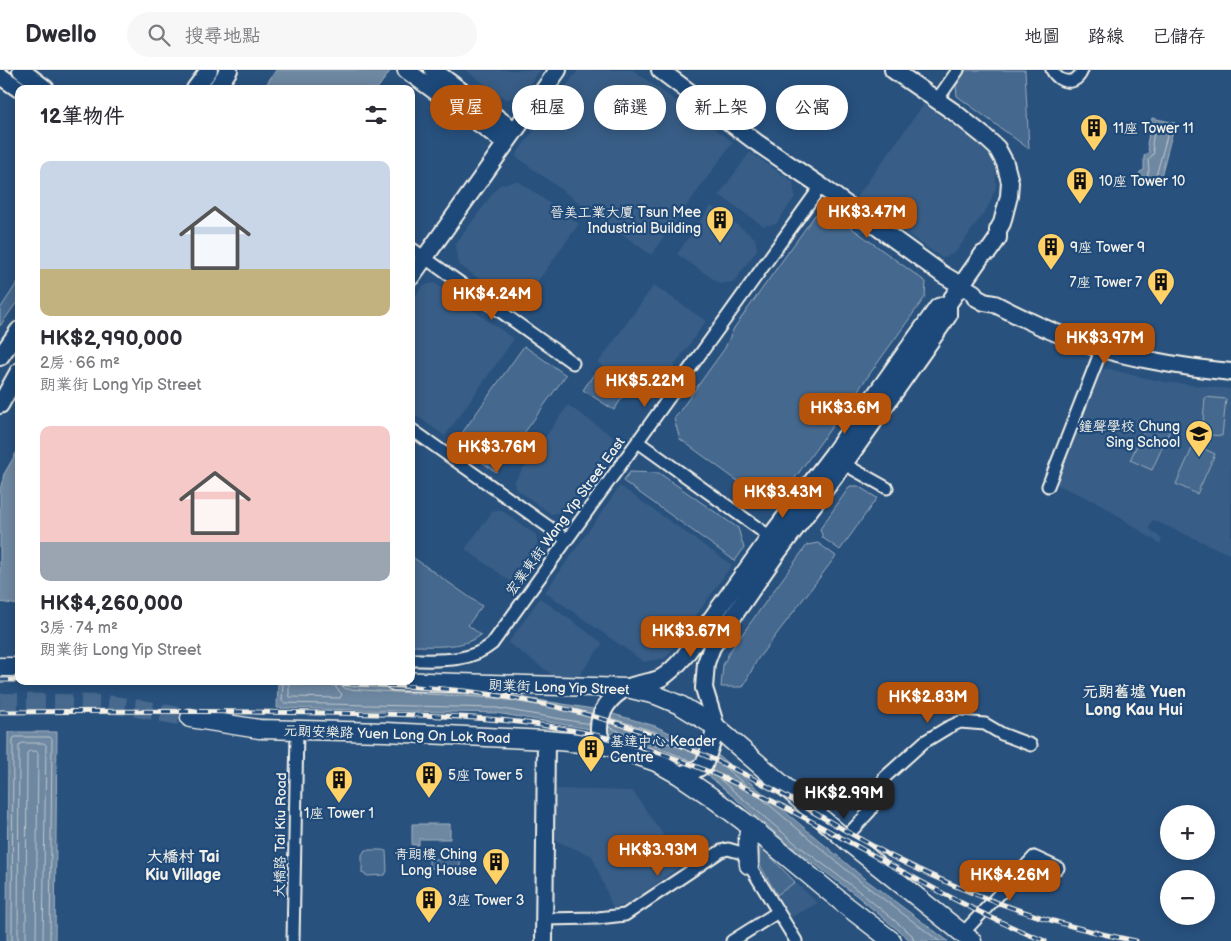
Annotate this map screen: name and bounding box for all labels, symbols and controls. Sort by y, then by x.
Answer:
search box [127,12,477,57]
text: Dwello [25,20,97,49]
icon: search [145,21,173,49]
text: 搜尋地點 [185,25,261,48]
text: 地圖 [1024,26,1060,47]
text: 路線 [1088,26,1124,47]
text: 已儲存 [1152,26,1206,47]
chip: 買屋 [430,85,502,130]
chip: 租屋 [512,85,584,130]
chip: 篩選 [594,85,666,130]
chip: 新上架 [676,85,766,130]
chip: 公寓 [776,85,848,130]
icon: filters [362,101,390,129]
text: 12筆物件 [40,104,124,129]
building icon: 11座 Tower 11 [1079,113,1109,152]
place label: 11座 Tower 11 [1113,120,1194,137]
building icon: 10座 Tower 10 [1065,166,1095,205]
place label: 10座 Tower 10 [1099,173,1185,190]
icon: home [170,193,260,283]
pin: HK$3.47M [815,196,919,239]
text: HK$3.47M [828,203,906,222]
place label: 晉美工業大廈 Tsun Mee Industrial Building [550,204,701,237]
building icon: 晉美工業大廈 Tsun Mee Industrial Building [705,205,735,244]
building icon: 9座 Tower 9 [1036,232,1066,271]
place label: 9座 Tower 9 [1070,239,1145,256]
building icon: 7座 Tower 7 [1146,267,1176,306]
place label: 7座 Tower 7 [1070,274,1142,291]
pin: HK$4.24M [440,278,544,321]
text: HK$4.24M [453,285,531,304]
pin: HK$3.97M [1053,322,1157,365]
text: HK$2,990,000 [40,326,183,351]
text: HK$3.97M [1066,329,1144,348]
text: 2房 · 66 m² [40,354,120,373]
pin: HK$5.22M [593,366,697,408]
text: HK$5.22M [606,372,684,391]
text: 朗業街 Long Yip Street [40,376,201,395]
pin: HK$3.6M [799,392,891,435]
text: HK$3.6M [810,399,880,418]
place label: 鐘聲學校 Chung Sing School [1079,418,1180,451]
school or university icon: 鐘聲學校 Chung Sing School [1184,419,1214,458]
pin: HK$3.76M [445,432,549,474]
street label: 宏業東街 Wang Yip Street East [502,433,629,599]
text: HK$3.76M [458,438,536,457]
icon: home [170,458,260,548]
pin: HK$3.43M [731,476,835,519]
text: HK$3.43M [744,483,822,502]
text: HK$4,260,000 [40,591,183,616]
pin: HK$3.67M [639,616,743,658]
text: 3房 · 74 m² [40,619,118,638]
text: HK$3.67M [652,622,730,641]
text: 朗業街 Long Yip Street [40,641,201,660]
street label: 朗業街 Long Yip Street [488,677,631,698]
pin: HK$2.83M [876,682,980,724]
district label: 元朗舊墟 Yuen Long Kau Hui [1082,683,1186,720]
text: HK$2.83M [888,688,968,707]
street label: 元朗安樂路 Yuen Long On Lok Road [283,722,511,747]
place label: 基達中心 Keader Centre [610,733,717,766]
building icon: 基達中心 Keader Centre [576,734,606,773]
building icon: 5座 Tower 5 [414,760,444,799]
building icon: 1座 Tower 1 [324,765,354,804]
place label: 5座 Tower 5 [448,767,523,784]
street label: 大橋路 Tai Kiu Road [271,772,290,898]
pin: HK$2.99M [792,778,896,820]
text: HK$2.99M [805,784,883,803]
place label: 1座 Tower 1 [304,805,374,822]
map controls [1160,805,1215,925]
button: + [1160,805,1215,860]
pin: HK$3.93M [606,834,710,877]
text: HK$3.93M [619,841,697,860]
place label: 青朗樓 Ching Long House [394,846,477,879]
building icon: 青朗樓 Ching Long House [481,847,511,886]
district label: 大橋村 Tai Kiu Village [145,848,221,885]
pin: HK$4.26M [958,860,1062,902]
text: HK$4.26M [970,866,1050,885]
button: − [1160,870,1215,925]
building icon: 3座 Tower 3 [414,885,444,924]
place label: 3座 Tower 3 [448,892,524,909]

